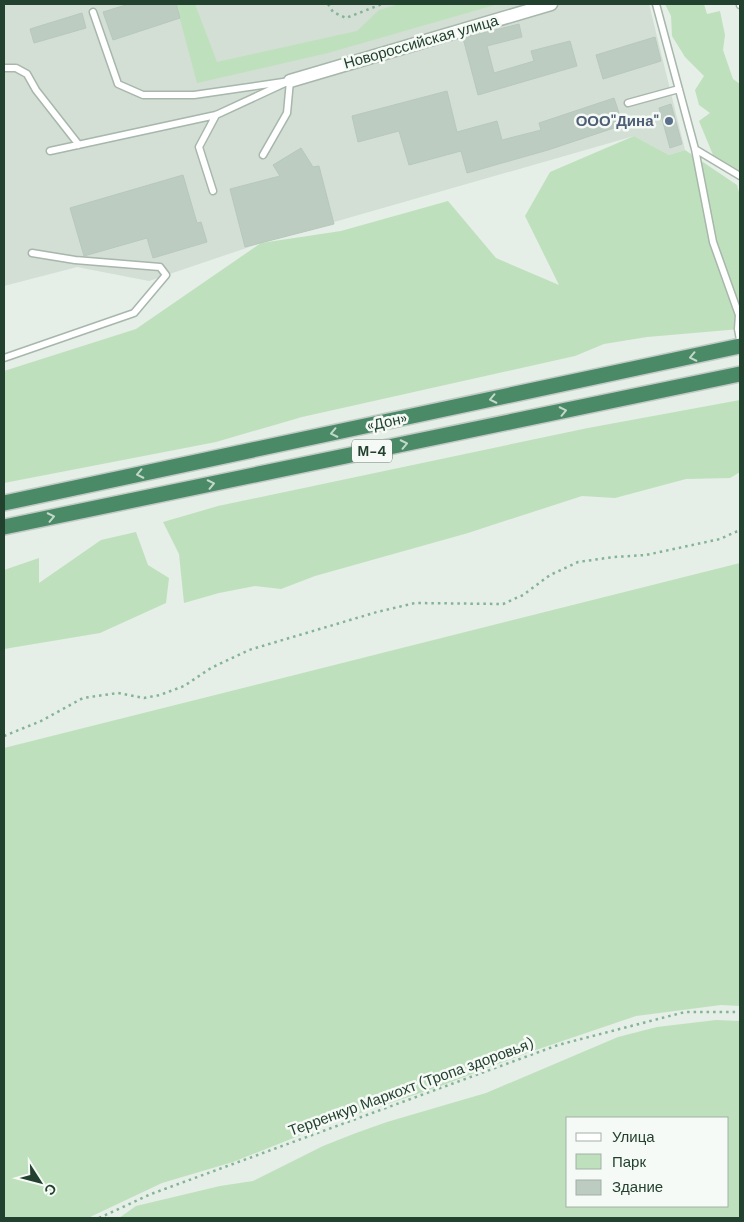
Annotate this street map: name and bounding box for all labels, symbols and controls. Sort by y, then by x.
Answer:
street label: Новороссийская улица [341,10,501,74]
place label: ООО"Дина" [576,111,659,131]
marker: ООО"Дина" [663,115,675,127]
one-way arrow [688,351,697,362]
one-way arrow [488,393,497,404]
one-way arrow [559,406,567,417]
street label: «Дон» [365,408,409,436]
one-way arrow [329,427,338,438]
one-way arrow [400,439,408,450]
road number: М-4 [352,440,392,462]
one-way arrow [136,468,145,479]
one-way arrow [206,479,215,490]
one-way arrow [47,512,56,523]
street label: Терренкур Маркохт (Тропа здоровья) [286,1033,536,1141]
legend [566,1117,729,1207]
text: Улица [612,1127,655,1147]
text: Парк [612,1152,646,1172]
north arrow [15,1157,65,1207]
text: Здание [612,1177,663,1197]
text: С [40,1180,61,1199]

